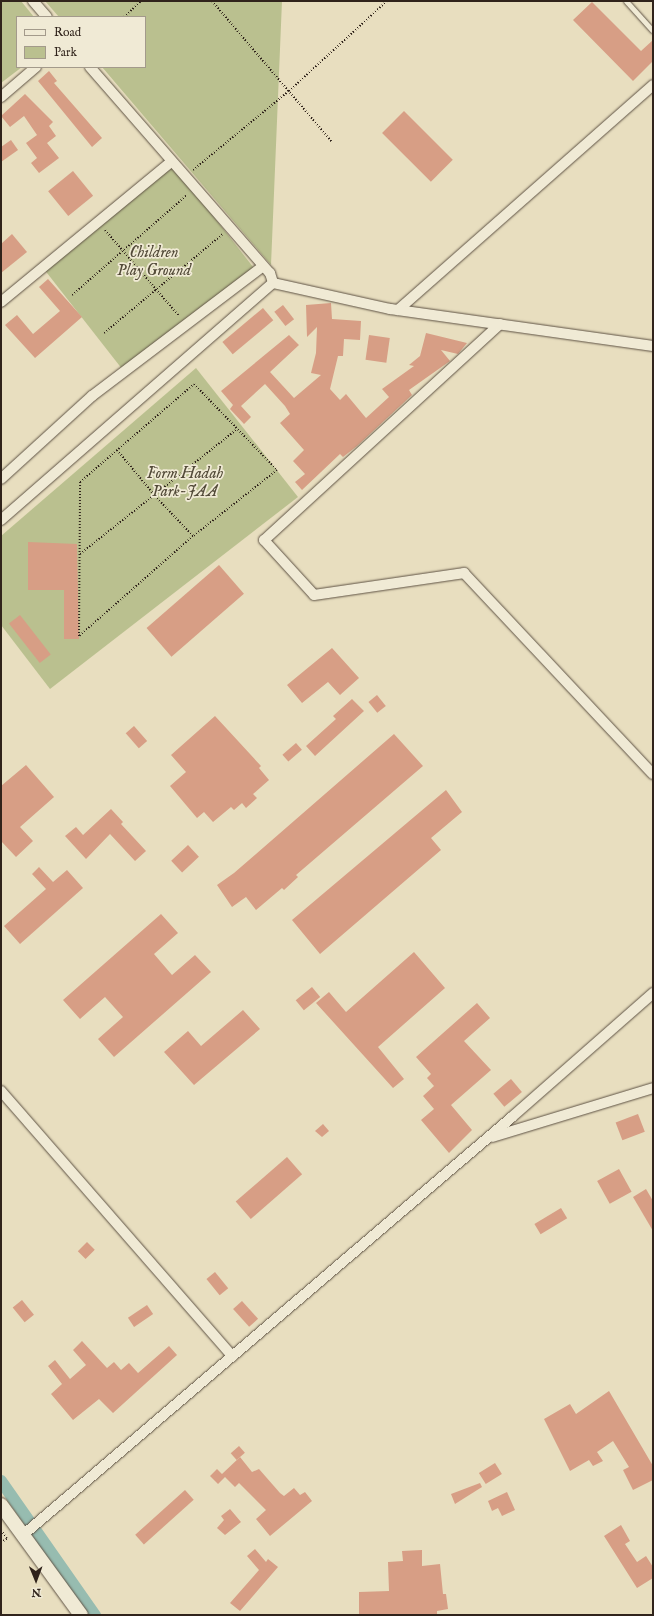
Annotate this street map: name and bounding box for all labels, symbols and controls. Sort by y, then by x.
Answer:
legend [16,16,146,68]
text: Road [54,25,81,40]
text: Park [54,45,77,60]
park label: Children Play Ground [117,243,191,281]
park label: Form Hadah Park-JAA [147,464,223,502]
north arrow [16,1560,56,1600]
text: N [31,1585,41,1599]

